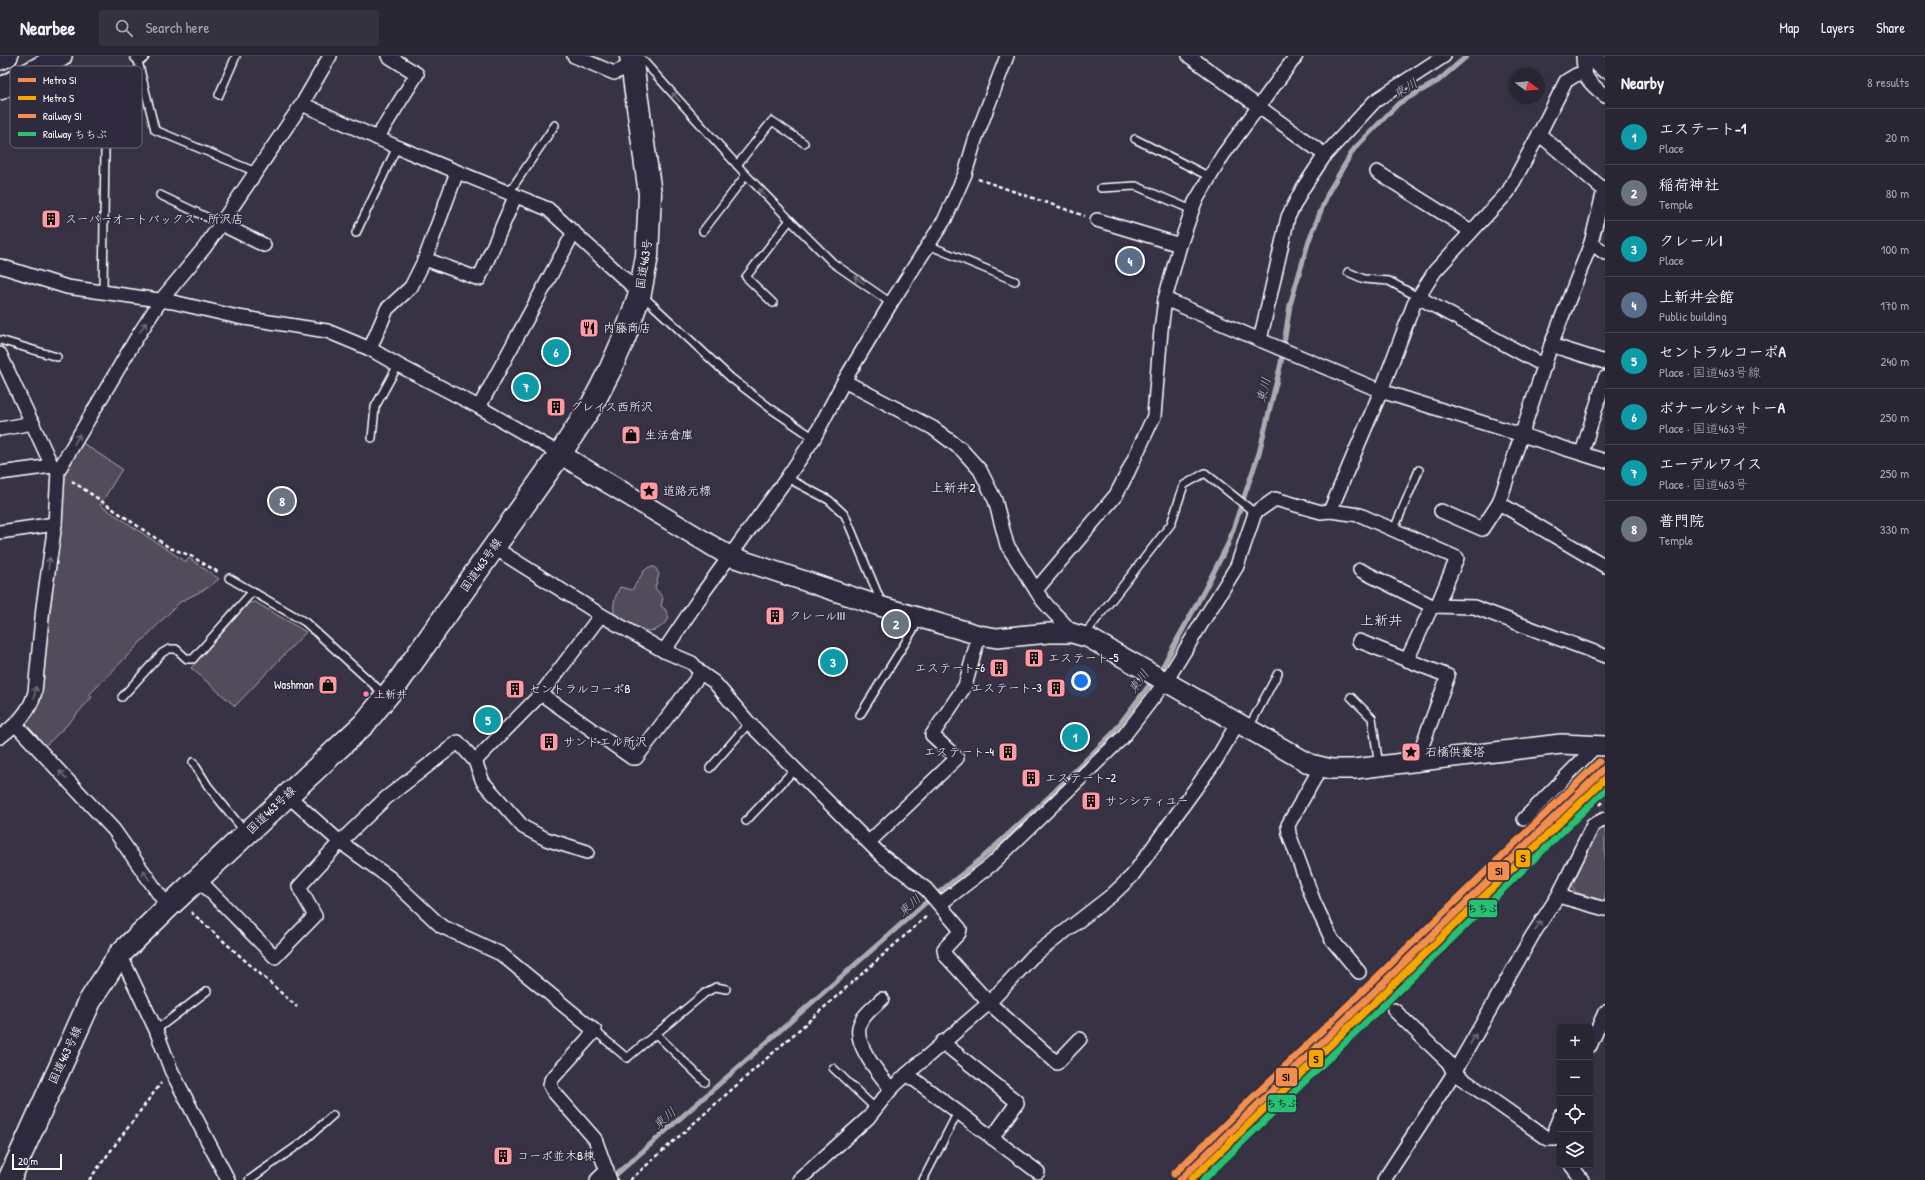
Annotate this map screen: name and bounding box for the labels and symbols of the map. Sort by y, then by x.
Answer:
legend [10,66,142,148]
north arrow [1509,68,1545,104]
text: Metro SI [43,73,77,87]
water label: 東川 [1389,73,1421,103]
text: Metro S [43,91,74,105]
one-way arrow [671,92,680,102]
text: Railway SI [43,109,82,123]
text: Railway ちちぶ [43,127,107,141]
one-way arrow [758,188,768,198]
building icon: スーパーオートバックス・所沢店 [40,208,62,230]
place label: スーパーオートバックス・所沢店 [65,210,244,227]
street label: 国道463号 [631,238,656,290]
pin: 4 [1117,246,1143,276]
one-way arrow [854,276,865,284]
restaurant icon: 内藤商店 [578,317,600,339]
place label: 内藤商店 [603,319,651,336]
one-way arrow [140,321,148,333]
pin: 6 [543,337,569,367]
pin: 7 [513,372,539,402]
water label: 東川 [1251,375,1275,405]
building icon: グレイス西所沢 [545,396,567,418]
place label: グレイス西所沢 [570,398,653,415]
shop icon: 生活倉庫 [620,424,642,446]
place label: 生活倉庫 [645,426,693,443]
one-way arrow [74,433,82,445]
district label: 上新井2 [930,478,976,496]
place icon: 道路元標 [638,480,660,502]
place label: 道路元標 [663,482,711,499]
pin: 8 [269,486,295,516]
street label: 国道463号線 [456,534,506,595]
one-way arrow [45,557,53,570]
building icon: クレールIII [764,605,786,627]
place label: クレールIII [789,607,845,624]
pin: 2 [883,609,909,639]
district label: 上新井 [1360,610,1402,629]
pin: 3 [820,647,846,677]
building icon: エステート-5 [1023,647,1045,669]
place label: エステート-5 [1048,649,1119,666]
building icon: エステート-6 [988,657,1010,679]
place label: エステート-6 [915,659,985,676]
water label: 東川 [1123,665,1153,697]
your location [1071,671,1091,691]
shop icon: Washman [317,674,339,696]
place label: Washman [274,676,314,693]
building icon: エステート-3 [1045,677,1067,699]
building icon: セントラルコーポB [504,678,526,700]
place label: エステート-3 [971,679,1042,696]
place label: セントラルコーポB [529,680,631,697]
one-way arrow [31,686,39,699]
place label: 上新井 [374,687,407,701]
marker: 上新井 [361,689,371,699]
pin: 5 [475,705,501,735]
pin: 1 [1062,722,1088,752]
building icon: サンドエル所沢 [538,731,560,753]
place label: サンドエル所沢 [563,733,647,750]
building icon: エステート-4 [997,741,1019,763]
place icon: 石橋供養塔 [1400,741,1422,763]
place label: エステート-4 [924,743,994,760]
place label: 石橋供養塔 [1425,743,1485,760]
building icon: エステート-2 [1020,767,1042,789]
place label: エステート-2 [1045,769,1117,786]
one-way arrow [58,770,68,780]
street label: 国道463号線 [242,782,299,838]
building icon: サンシティユー [1080,790,1102,812]
place label: サンシティユー [1105,792,1189,809]
line badge: S [1515,849,1531,868]
text: S [1520,851,1526,865]
line badge: SI [1487,861,1510,881]
text: SI [1495,864,1503,878]
one-way arrow [142,869,150,880]
water label: 東川 [893,890,925,920]
line badge: ちちぶ [1468,899,1498,918]
text: ちちぶ [1467,901,1500,915]
one-way arrow [1534,921,1542,932]
street label: 国道463号線 [44,1023,85,1087]
one-way arrow [1470,1033,1478,1045]
line badge: S [1308,1049,1324,1068]
text: S [1313,1052,1319,1066]
line badge: SI [1275,1067,1298,1087]
text: SI [1282,1070,1290,1084]
line badge: ちちぶ [1267,1094,1297,1113]
text: ちちぶ [1266,1096,1299,1110]
water label: 東川 [648,1103,680,1133]
building icon: コーポ並木B棟 [492,1145,514,1167]
place label: コーポ並木B棟 [517,1147,595,1164]
scale bar [12,1152,62,1171]

